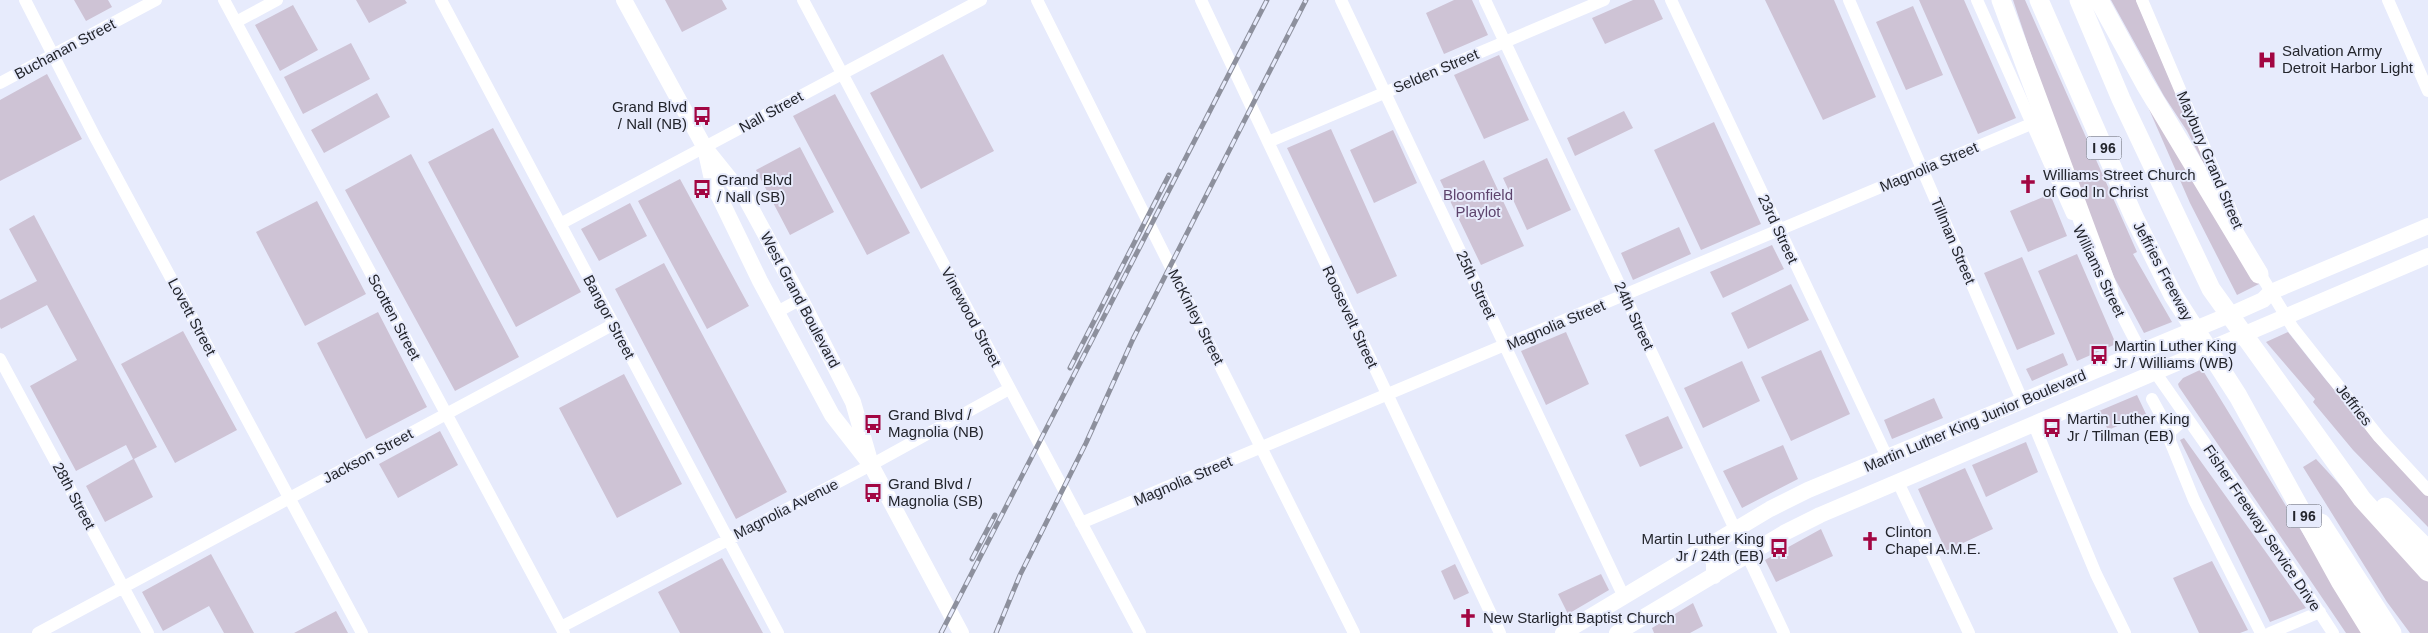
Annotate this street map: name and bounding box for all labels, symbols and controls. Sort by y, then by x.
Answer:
street label: Buchanan Street [11,14,119,82]
place label: Salvation Army Detroit Harbor Light [2282,42,2414,76]
street label: Selden Street [1391,45,1482,96]
hospital icon: Salvation Army Detroit Harbor Light [2256,49,2278,71]
street label: Nall Street [736,87,806,136]
street label: Maybury Grand Street [2174,89,2247,232]
place label: Grand Blvd / Nall (NB) [612,98,687,132]
bus stop icon: Grand Blvd / Nall (NB) [691,105,713,127]
road number: I 96 [2086,136,2122,160]
street label: Magnolia Street [1877,138,1981,195]
place label: Williams Street Church of God In Christ [2043,166,2196,200]
place label: Grand Blvd / Nall (SB) [717,171,792,205]
church icon: Williams Street Church of God In Christ [2017,173,2039,195]
bus stop icon: Grand Blvd / Nall (SB) [691,178,713,200]
park label: Bloomfield Playlot [1443,186,1513,220]
street label: 23rd Street [1755,192,1802,267]
street label: Tillman Street [1928,195,1980,287]
street label: Jeffries Freeway [2130,218,2197,324]
street label: Williams Street [2070,222,2129,320]
street label: West Grand Boulevard [757,229,844,371]
street label: 25th Street [1453,248,1500,322]
street label: Roosevelt Street [1319,263,1382,371]
street label: Vinewood Street [938,264,1005,370]
street label: McKinley Street [1165,266,1228,368]
street label: Scotten Street [365,271,425,363]
street label: Bangor Street [580,272,639,362]
street label: Lovett Street [165,275,220,359]
street label: 24th Street [1611,279,1658,353]
street label: Magnolia Street [1504,296,1608,353]
place label: Martin Luther King Jr / Williams (WB) [2114,337,2237,371]
bus stop icon: Martin Luther King Jr / Williams (WB) [2088,344,2110,366]
street label: Martin Luther King Junior Boulevard [1861,366,2088,475]
street label: Jeffries [2333,381,2376,429]
place label: Grand Blvd / Magnolia (NB) [888,406,984,440]
place label: Martin Luther King Jr / Tillman (EB) [2067,410,2190,444]
bus stop icon: Grand Blvd / Magnolia (NB) [862,413,884,435]
bus stop icon: Martin Luther King Jr / Tillman (EB) [2041,417,2063,439]
street label: Jackson Street [320,424,416,486]
street label: Fisher Freeway Service Drive [2200,441,2324,614]
street label: Magnolia Street [1131,452,1235,509]
street label: 28th Street [50,459,100,533]
street label: Magnolia Avenue [731,475,841,542]
place label: Grand Blvd / Magnolia (SB) [888,475,983,509]
bus stop icon: Grand Blvd / Magnolia (SB) [862,482,884,504]
road number: I 96 [2286,504,2322,528]
place label: Clinton Chapel A.M.E. [1885,523,1981,557]
place label: Martin Luther King Jr / 24th (EB) [1641,530,1764,564]
church icon: Clinton Chapel A.M.E. [1859,530,1881,552]
bus stop icon: Martin Luther King Jr / 24th (EB) [1768,537,1790,559]
church icon: New Starlight Baptist Church [1457,607,1479,629]
place label: New Starlight Baptist Church [1483,609,1675,626]

